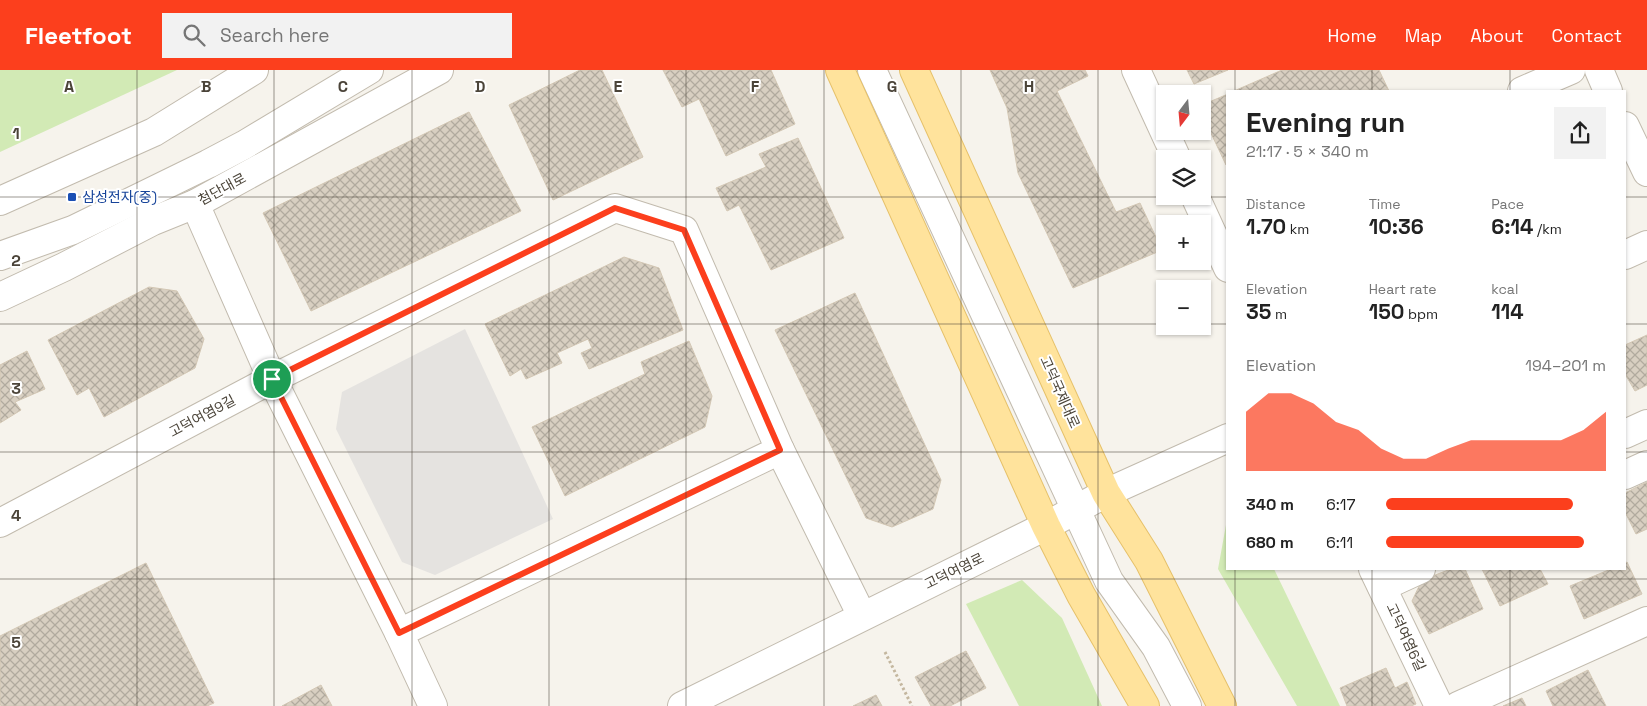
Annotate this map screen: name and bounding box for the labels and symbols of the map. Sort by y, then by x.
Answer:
text: A [64,76,74,97]
text: B [201,76,211,97]
text: C [338,76,348,97]
text: D [475,76,485,97]
text: E [614,76,623,97]
text: F [751,76,760,97]
text: G [887,76,897,97]
text: H [1024,76,1034,97]
north arrow [1156,85,1211,140]
text: 1 [12,123,20,144]
street label: 첨단대로 [195,169,249,209]
place label: 삼성전자(중) [82,188,157,206]
marker: 삼성전자(중) [66,191,78,203]
text: 2 [11,250,21,271]
street label: 고덕국제대로 [1036,353,1084,431]
pin [251,358,293,400]
text: 3 [11,378,21,399]
street label: 고덕여염9길 [166,391,238,441]
text: 4 [11,505,21,526]
street label: 고덕여염로 [921,549,987,593]
street label: 고덕여염6길 [1382,600,1430,674]
text: 5 [11,632,21,653]

